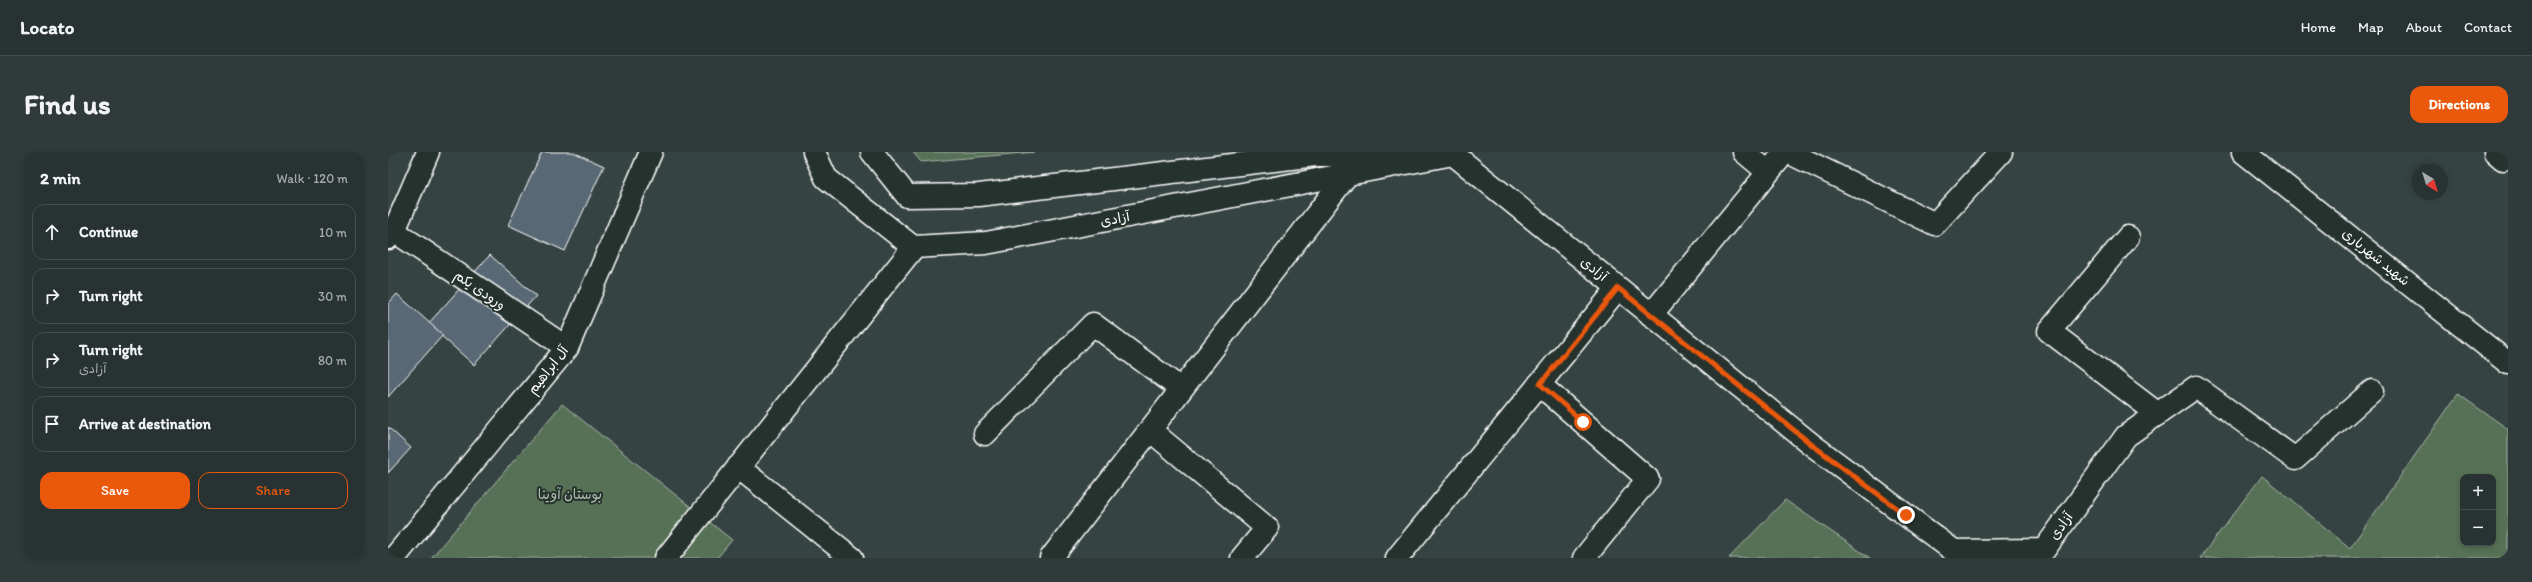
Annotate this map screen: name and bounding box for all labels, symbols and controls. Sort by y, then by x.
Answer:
text: Locato [20,16,74,39]
text: Home [2301,19,2336,36]
text: Map [2358,19,2384,36]
text: About [2406,19,2442,36]
text: Contact [2464,19,2512,36]
button: Directions [2410,86,2508,123]
text: Find us [24,87,111,121]
north arrow [2412,164,2448,200]
text: 2 min [40,168,80,188]
text: Walk · 120 m [277,171,348,186]
street label: آزادی [1099,208,1132,230]
icon: ahead [41,221,63,243]
text: Continue [79,223,138,241]
text: 10 m [319,225,347,240]
street label: شهید شهریاری [2339,225,2413,289]
street label: آزادی [1577,253,1611,285]
street label: ورودی یکم [450,267,509,315]
icon: right [41,285,63,307]
text: Turn right [79,287,143,305]
text: 30 m [318,289,347,304]
text: Turn right [79,341,143,359]
street label: آل ابراهیم [524,342,574,399]
icon: right [41,349,63,371]
text: 80 m [318,353,347,368]
text: آزادی [79,361,107,376]
icon: arrive [41,413,63,435]
route start [1574,413,1592,431]
text: Arrive at destination [79,415,211,433]
button: Save [40,472,190,509]
button: Share [198,472,348,509]
map controls [2460,474,2496,546]
button: + [2460,474,2496,510]
park label: بوستان آوینا [538,486,602,503]
route end [1897,506,1915,524]
street label: آزادی [2045,509,2077,543]
button: − [2460,510,2496,546]

